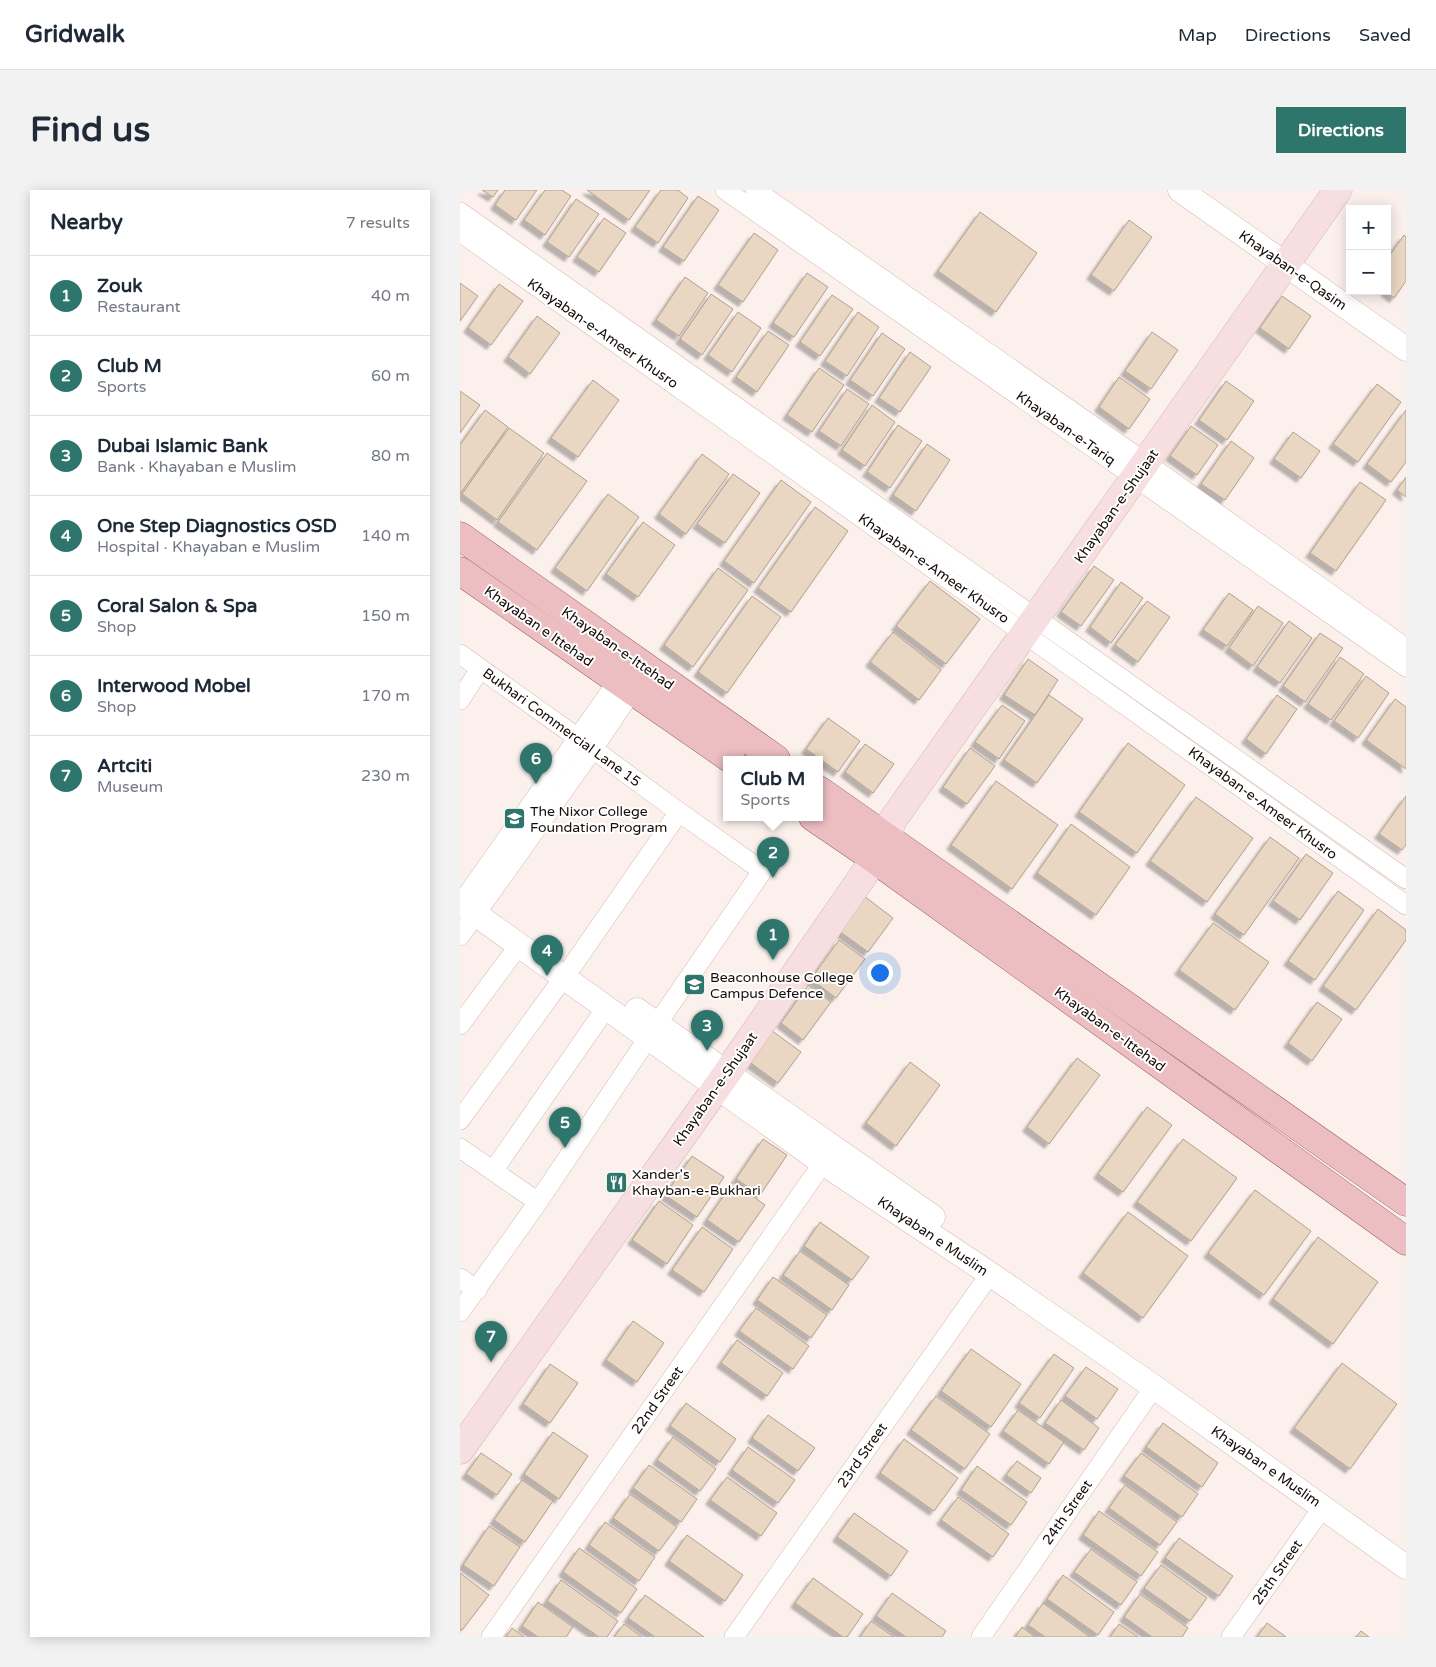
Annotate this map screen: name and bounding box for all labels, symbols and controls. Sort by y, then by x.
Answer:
text: Gridwalk [25,20,125,49]
text: Map [1178,24,1217,46]
text: Directions [1245,24,1331,46]
text: Saved [1359,24,1411,46]
button: Directions [1276,107,1406,153]
text: Find us [30,109,150,151]
map controls [1346,205,1391,295]
button: + [1346,205,1391,250]
text: Nearby [50,210,123,235]
text: 7 results [346,213,410,233]
street label: Khayaban-e-Qasim [1236,227,1350,314]
button: − [1346,250,1391,295]
text: Zouk [97,275,143,297]
street label: Khayaban-e-Ameer Khusro [524,275,681,392]
text: 1 [61,286,71,306]
text: 40 m [371,286,410,306]
text: Restaurant [97,297,181,317]
text: Club M [97,355,162,377]
text: 2 [61,366,71,386]
text: 60 m [371,366,410,386]
text: Sports [97,377,146,397]
street label: Khayaban-e-Tariq [1013,388,1119,469]
text: Dubai Islamic Bank [97,435,268,457]
street label: Khayaban-e-Shujaat [1071,445,1163,567]
text: 3 [61,446,71,466]
text: 80 m [371,446,410,466]
text: Bank · Khayaban e Muslim [97,457,296,477]
street label: Khayaban-e-Ameer Khusro [855,510,1012,627]
text: One Step Diagnostics OSD [97,515,337,537]
text: 4 [61,526,71,546]
text: 140 m [361,526,410,546]
text: Hospital · Khayaban e Muslim [97,537,320,557]
street label: Khayaban e Ittehad [481,582,596,670]
text: Coral Salon & Spa [97,595,257,617]
street label: Khayaban-e-Ittehad [558,603,677,694]
text: 5 [61,606,71,626]
text: 150 m [361,606,410,626]
text: Shop [97,617,136,637]
street label: Bukhari Commercial Lane 15 [479,664,644,790]
text: Interwood Mobel [97,675,251,697]
text: 6 [61,686,71,706]
text: 170 m [361,686,410,706]
text: Shop [97,697,136,717]
pin: 6 [520,743,552,784]
street label: Khayaban-e-Ameer Khusro [1185,744,1341,863]
text: Artciti [97,755,152,777]
popup [723,756,823,821]
text: 7 [61,766,71,786]
text: 230 m [361,766,410,786]
text: Club M [741,768,805,790]
text: Museum [97,777,163,797]
text: Sports [741,790,790,810]
place label: The Nixor College Foundation Program [530,803,667,836]
school or university icon: The Nixor College Foundation Program [502,807,526,831]
pin: 2 [757,837,789,878]
pin: 1 [757,919,789,960]
pin: 4 [531,935,563,976]
your location [867,960,893,986]
place label: Beaconhouse College Campus Defence [710,969,853,1002]
school or university icon: Beaconhouse College Campus Defence [682,973,706,997]
street label: Khayaban-e-Ittehad [1051,983,1169,1075]
pin: 3 [691,1010,723,1051]
street label: Khayaban-e-Shujaat [670,1028,762,1150]
pin: 5 [549,1107,581,1148]
place label: Xander's Khayban-e-Bukhari [632,1166,761,1199]
restaurant icon: Xander's Khayban-e-Bukhari [604,1170,628,1194]
street label: Khayaban e Muslim [874,1193,991,1280]
pin: 7 [475,1321,507,1362]
street label: 22nd Street [628,1363,687,1437]
street label: 23rd Street [834,1419,891,1491]
street label: Khayaban e Muslim [1208,1422,1324,1511]
street label: 24th Street [1039,1476,1096,1548]
street label: 25th Street [1249,1536,1306,1608]

